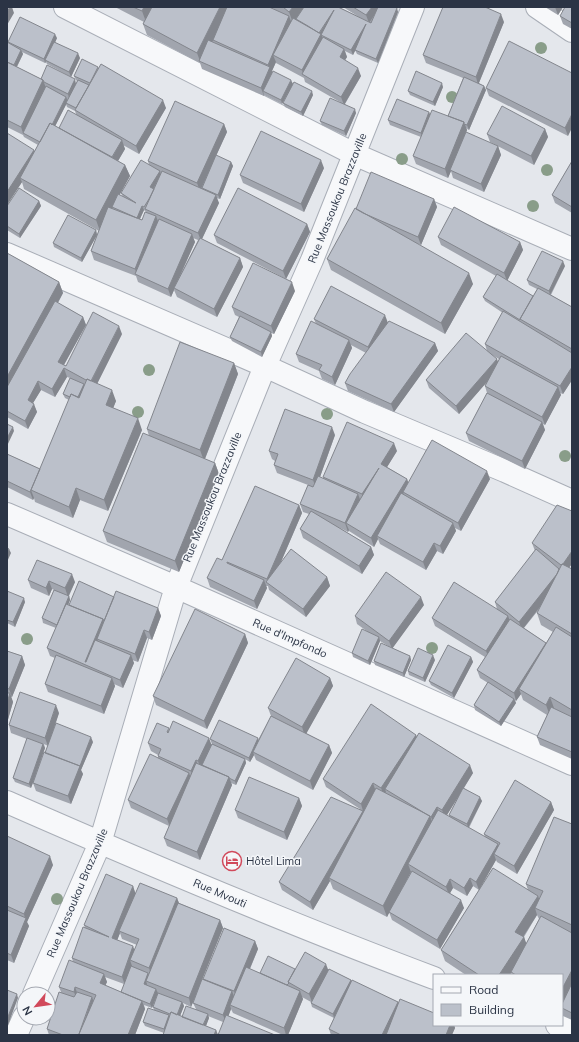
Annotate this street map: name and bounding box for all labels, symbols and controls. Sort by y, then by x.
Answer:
street label: Rue Massoukou Brazzaville [304,131,370,265]
street label: Rue Massoukou Brazzaville [179,430,245,564]
street label: Rue d'Impfondo [251,615,329,661]
street label: Rue Massoukou Brazzaville [43,826,111,960]
hotel icon: Hôtel Lima [221,850,243,872]
place label: Hôtel Lima [246,854,301,868]
street label: Rue Mvouti [191,875,249,911]
legend [433,974,563,1026]
text: Road [469,982,498,997]
north arrow [16,986,56,1026]
text: Building [469,1002,514,1017]
text: N [19,1004,35,1018]

